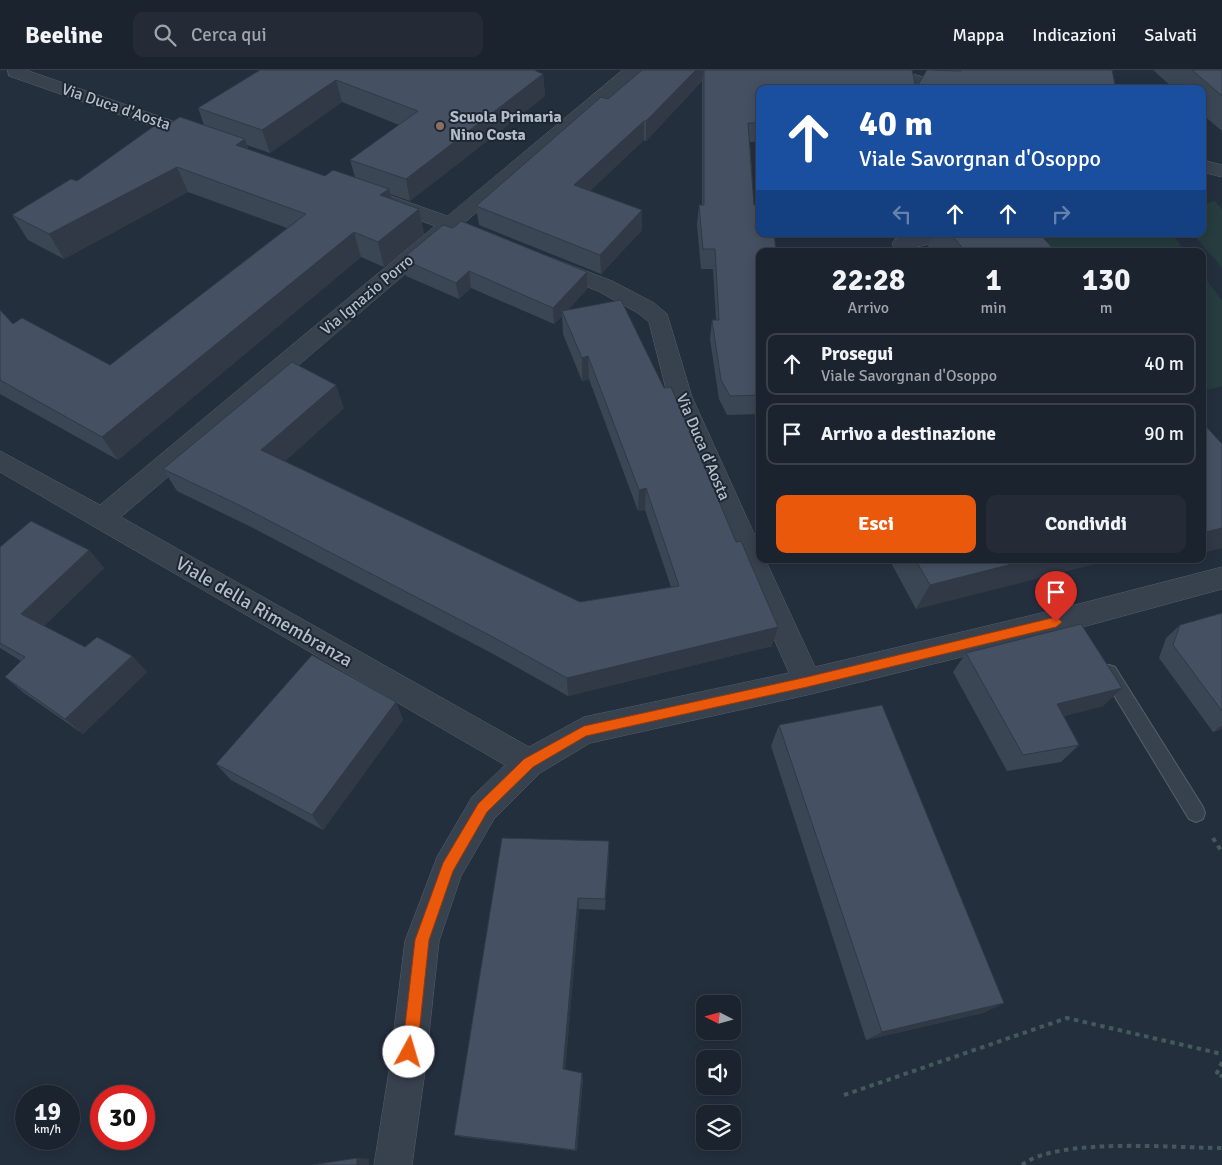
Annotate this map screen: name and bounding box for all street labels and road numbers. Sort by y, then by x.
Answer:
street label: Via Duca d'Aosta [59,79,173,135]
street label: Via Ignazio Porro [316,250,418,340]
street label: Via Duca d'Aosta [672,391,734,503]
street label: Viale della Rimembranza [171,551,357,673]

